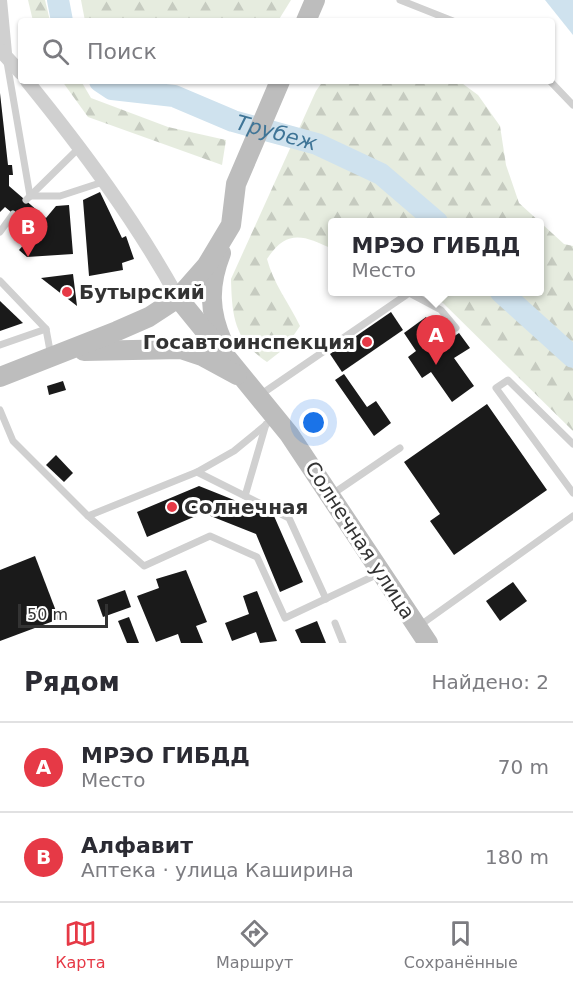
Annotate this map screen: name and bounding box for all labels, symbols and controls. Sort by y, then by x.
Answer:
search box [18,18,555,84]
icon: search [39,35,72,68]
text: Поиск [87,39,157,64]
water label: Трубеж [233,110,320,156]
pin: B [9,208,48,257]
popup [328,218,544,296]
text: МРЭО ГИБДД [352,233,520,258]
text: Место [352,258,416,282]
place label: Бутырский [79,280,205,304]
marker: Бутырский [60,285,74,299]
pin: A [416,316,456,365]
place label: Госавтоинспекция [143,330,355,354]
marker: Госавтоинспекция [360,335,374,349]
your location [299,408,328,437]
street label: Солнечная улица [300,457,420,623]
place label: Солнечная [184,495,308,519]
marker: Солнечная [165,500,179,514]
scale bar [18,601,108,628]
text: 50 m [27,605,68,624]
text: Рядом [24,667,120,697]
text: Найдено: 2 [431,670,549,694]
text: МРЭО ГИБДД [81,743,250,768]
text: A [36,755,51,779]
text: 70 m [498,755,549,779]
text: Место [81,768,145,792]
text: Алфавит [81,833,193,858]
text: B [36,845,51,869]
text: 180 m [485,845,549,869]
text: Аптека · улица Каширина [81,858,354,882]
tab: Карта [55,917,106,972]
tab: Маршрут [216,917,293,972]
tab: Сохранённые [404,917,518,972]

